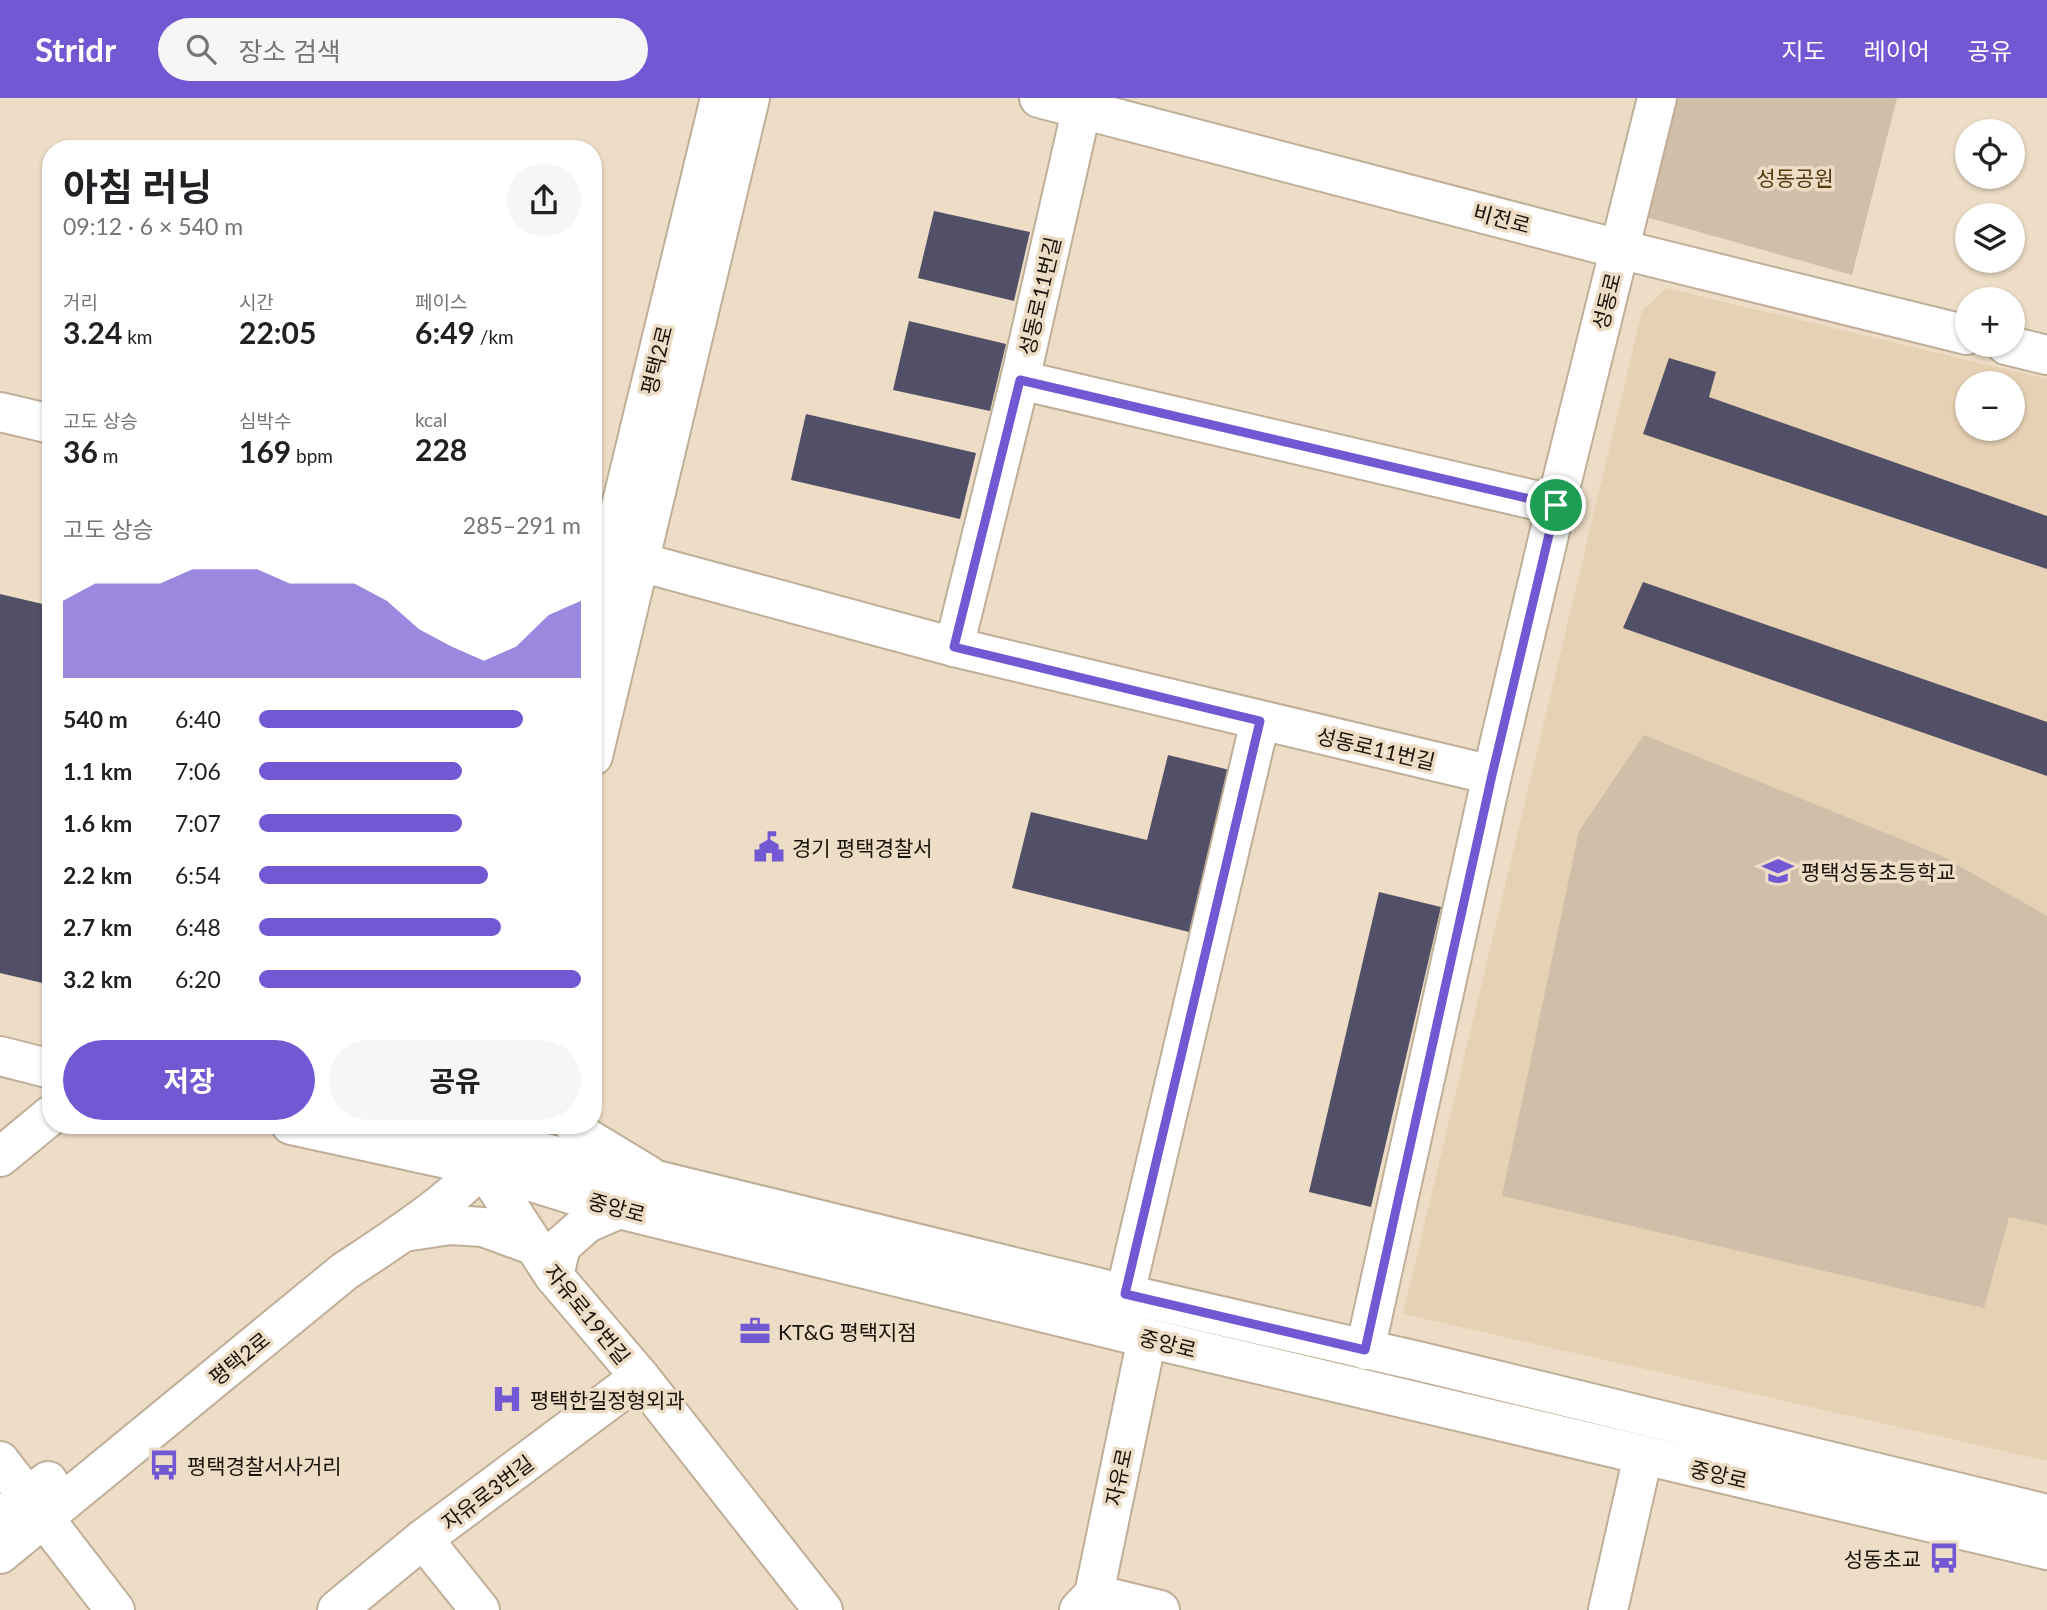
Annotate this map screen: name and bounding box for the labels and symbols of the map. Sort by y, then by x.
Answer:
park label: 성동공원 [1756,165,1834,190]
street label: 비전로 [1471,198,1533,238]
street label: 성동로11번길 [1013,234,1065,358]
street label: 성동로 [1587,270,1625,332]
street label: 평택2로 [635,323,677,397]
pin [1526,475,1586,535]
street label: 성동로11번길 [1314,722,1438,774]
public building icon: 경기 평택경찰서 [752,830,786,864]
place label: 경기 평택경찰서 [792,835,933,860]
school or university icon: 평택성동초등학교 [1761,854,1795,888]
place label: 평택성동초등학교 [1801,859,1956,884]
street label: 중앙로 [586,1187,648,1227]
street label: 자유로19번길 [540,1259,636,1369]
office icon: KT&G 평택지점 [738,1314,772,1348]
place label: KT&G 평택지점 [778,1319,917,1344]
street label: 중앙로 [1137,1324,1199,1362]
street label: 평택2로 [204,1326,274,1390]
hospital icon: 평택한길정형외과 [490,1382,524,1416]
place label: 평택한길정형외과 [530,1387,685,1412]
street label: 자유로 [1100,1446,1136,1508]
bus stop icon: 평택경찰서사거리 [147,1448,181,1482]
street label: 자유로3번길 [436,1449,538,1535]
place label: 평택경찰서사거리 [187,1453,342,1478]
street label: 중앙로 [1688,1455,1750,1493]
bus stop icon: 성동초교 [1927,1541,1961,1575]
place label: 성동초교 [1844,1546,1921,1571]

